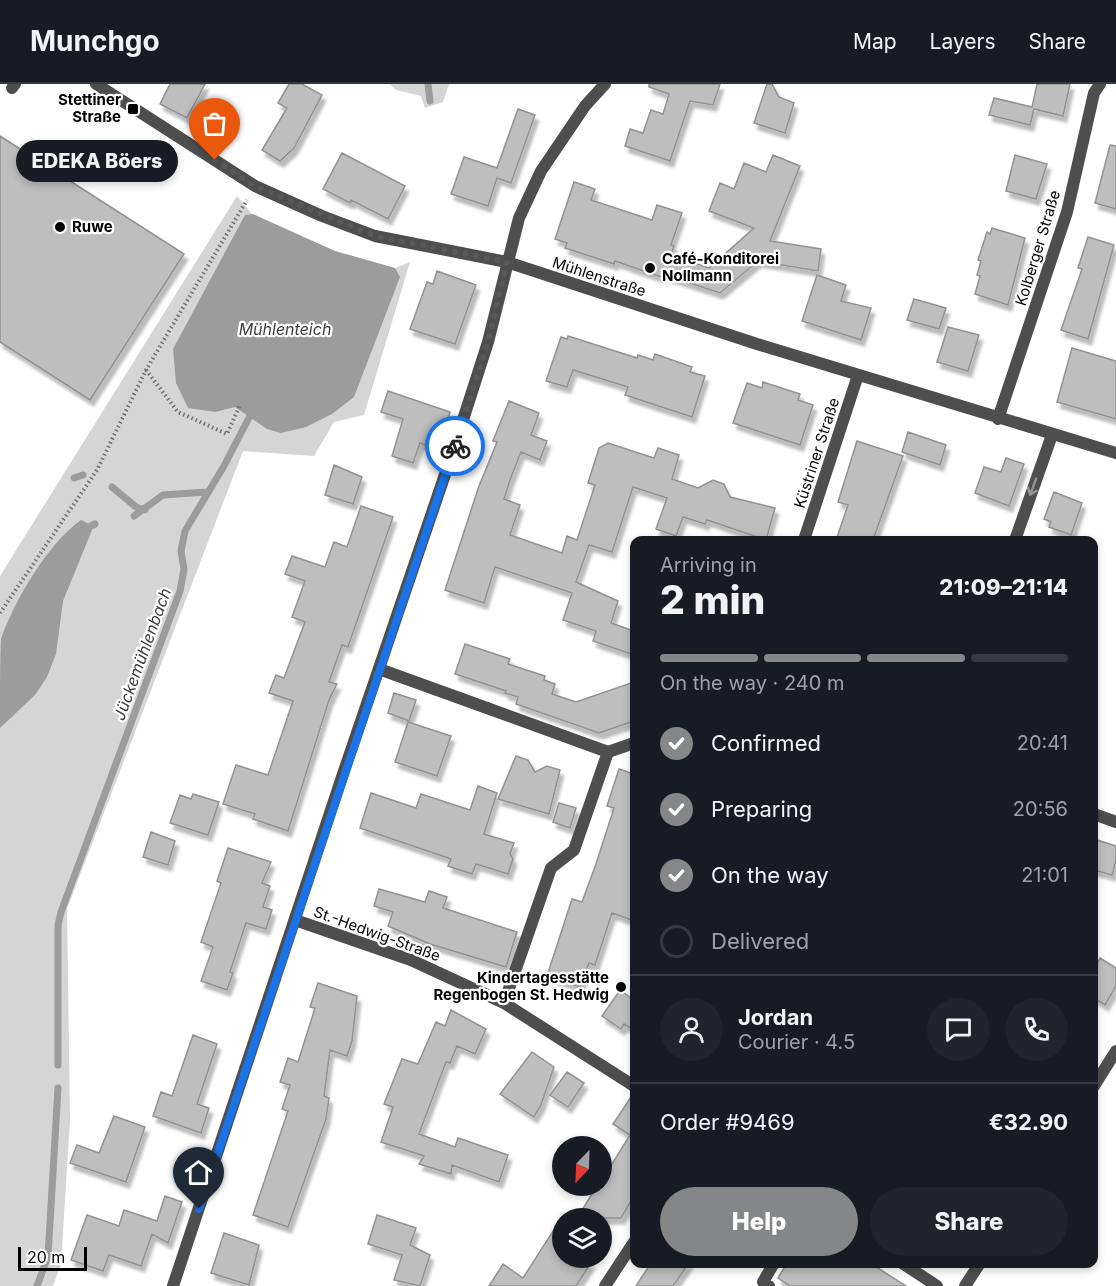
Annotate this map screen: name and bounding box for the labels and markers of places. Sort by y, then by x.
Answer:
place label: Stettiner Straße [58,90,121,126]
pin [189,98,240,160]
marker: Stettiner Straße [126,102,140,116]
callout: EDEKA Böers [17,139,179,181]
place label: Ruwe [72,217,113,236]
marker: Ruwe [53,220,67,234]
place label: Café-Konditorei Nollmann [662,249,779,285]
marker: Café-Konditorei Nollmann [643,261,657,275]
place label: Kindertagesstätte Regenbogen St. Hedwig [433,968,609,1004]
marker: Kindertagesstätte Regenbogen St. Hedwig [614,980,628,994]
pin [173,1147,224,1209]

